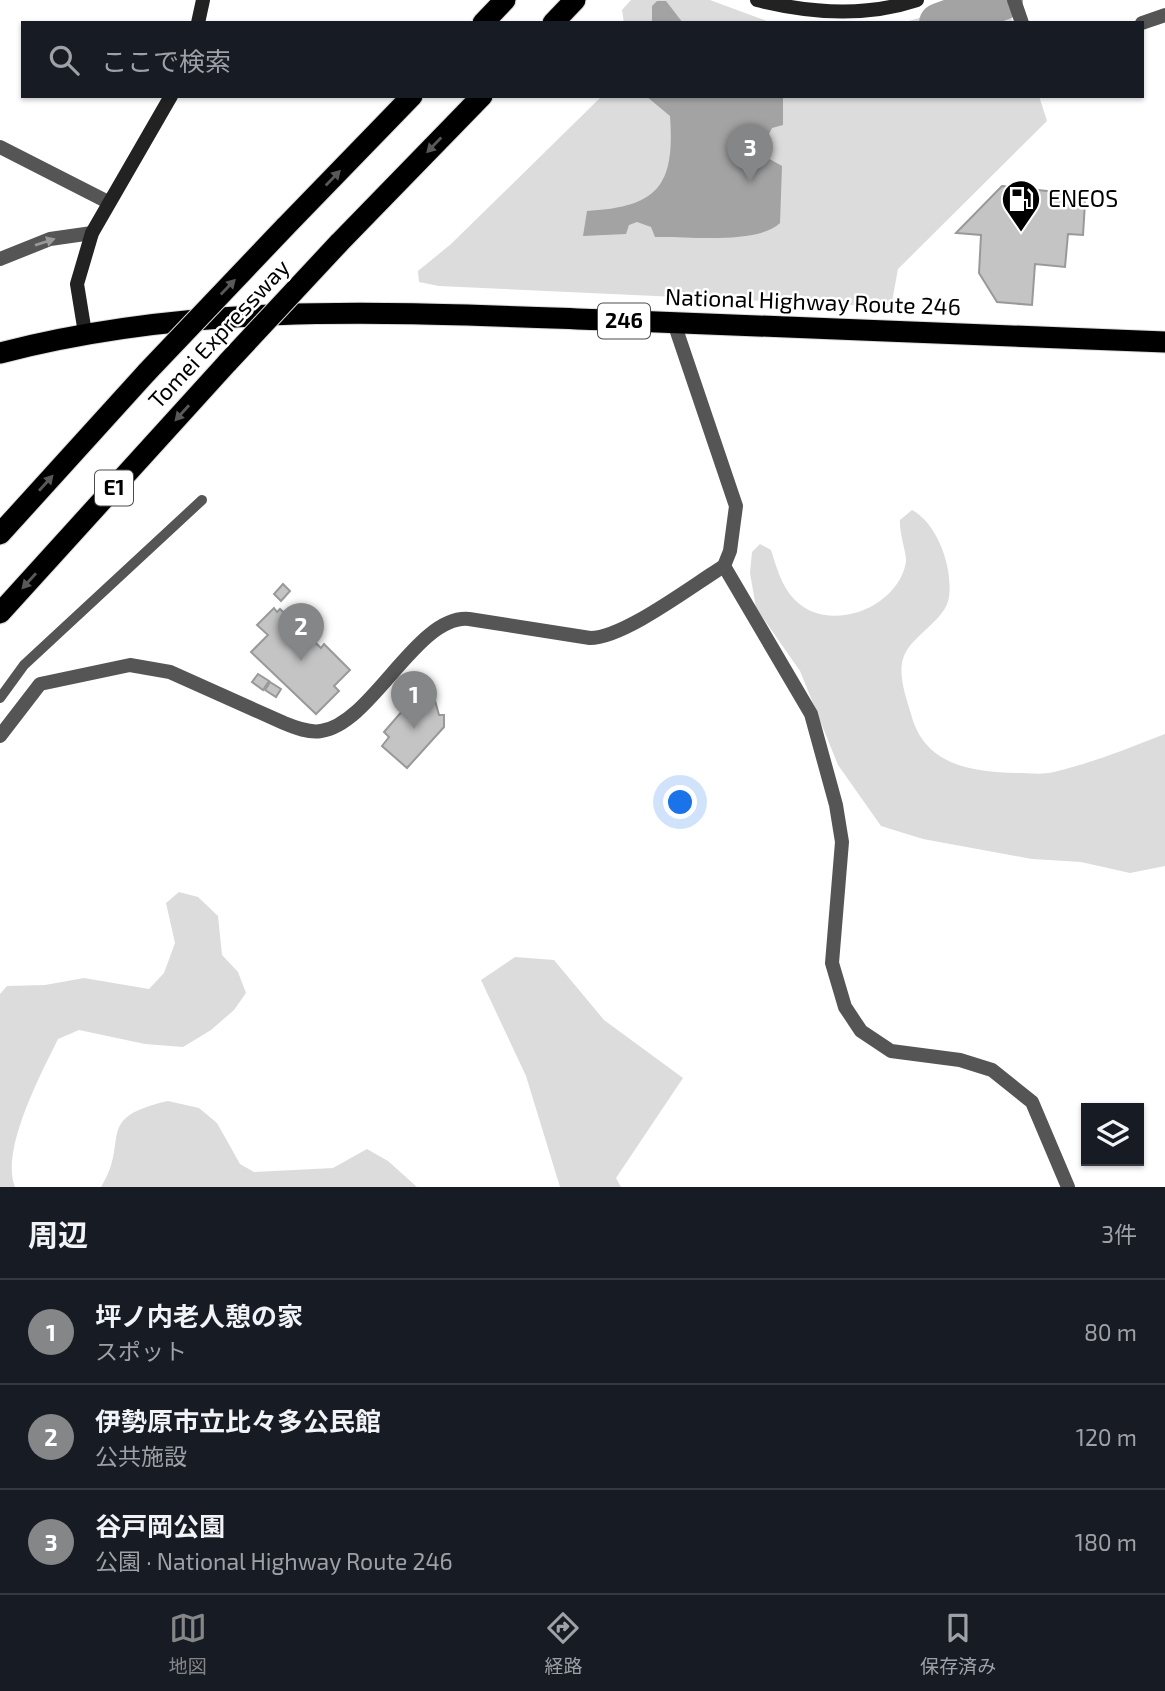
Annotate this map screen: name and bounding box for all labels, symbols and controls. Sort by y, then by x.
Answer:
search box [21,21,1144,98]
icon: search [45,41,83,79]
text: ここで検索 [101,45,231,76]
pin: 3 [727,124,773,182]
one-way arrow [427,136,443,153]
one-way arrow [324,170,341,186]
fuel station icon: ENEOS [1000,178,1042,233]
place label: ENEOS [1048,184,1118,212]
one-way arrow [34,236,55,247]
street label: Tomei Expressway [142,253,295,414]
one-way arrow [219,279,235,296]
street label: National Highway Route 246 [665,282,961,320]
road number: 246 [598,304,650,338]
one-way arrow [174,404,190,422]
road number: E1 [95,470,133,505]
one-way arrow [38,475,53,492]
one-way arrow [21,572,37,590]
pin: 2 [278,603,324,661]
pin: 1 [391,671,437,729]
your location [663,785,697,819]
map controls [1081,1103,1144,1166]
button: layers [1081,1103,1144,1166]
text: 周辺 [28,1216,88,1252]
text: 3件 [1101,1220,1137,1248]
text: 坪ノ内老人憩の家 [95,1300,303,1331]
text: 1 [46,1318,56,1346]
text: 80 m [1084,1318,1137,1346]
text: スポット [95,1337,187,1365]
text: 伊勢原市立比々多公民館 [95,1405,381,1436]
text: 2 [44,1423,58,1451]
text: 120 m [1076,1423,1137,1451]
text: 公共施設 [95,1442,187,1470]
text: 谷戸岡公園 [95,1510,225,1541]
text: 3 [44,1528,58,1556]
text: 180 m [1075,1528,1137,1556]
text: 公園 · National Highway Route 246 [95,1547,453,1575]
tab: 地図 [169,1609,207,1678]
tab: 経路 [544,1609,582,1678]
tab: 保存済み [920,1609,996,1678]

